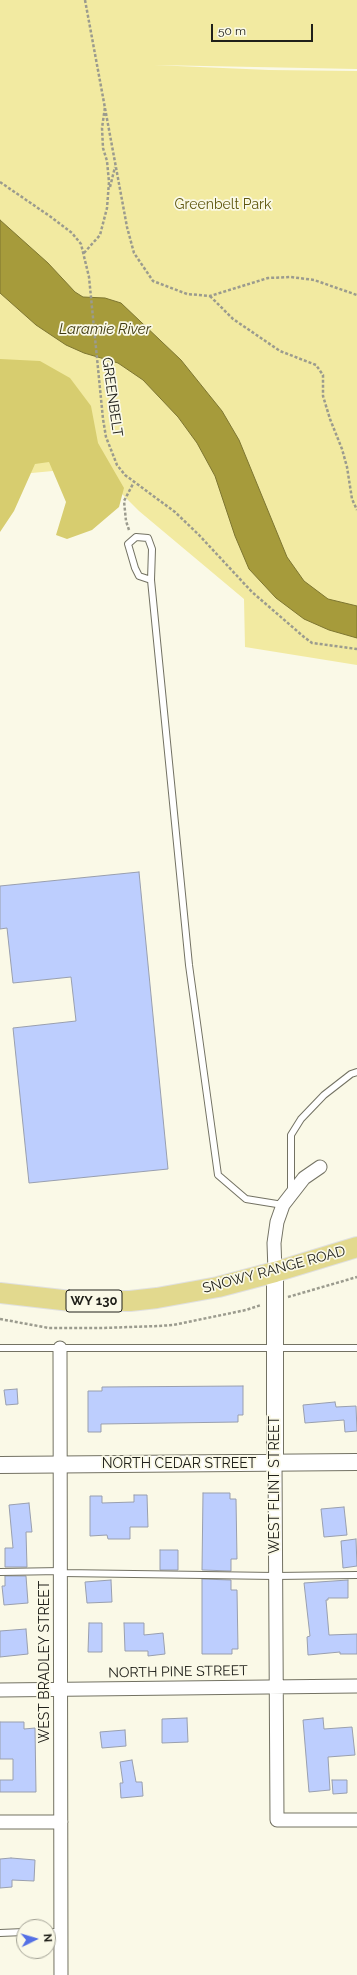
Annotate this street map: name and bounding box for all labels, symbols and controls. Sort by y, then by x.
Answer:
scale bar [213,16,315,42]
text: 50 m [218,24,246,38]
park label: Greenbelt Park [175,197,271,213]
water label: Laramie River [59,320,151,338]
street label: GREENBELT [98,356,126,438]
street label: SNOWY RANGE ROAD [201,1243,347,1297]
road number: WY 130 [66,1290,122,1312]
street label: WEST FLINT STREET [267,1416,283,1554]
street label: NORTH CEDAR STREET [102,1456,256,1472]
street label: WEST BRADLEY STREET [37,1581,53,1743]
street label: NORTH PINE STREET [108,1662,248,1682]
north arrow [16,1919,56,1959]
text: N [41,1933,54,1943]

